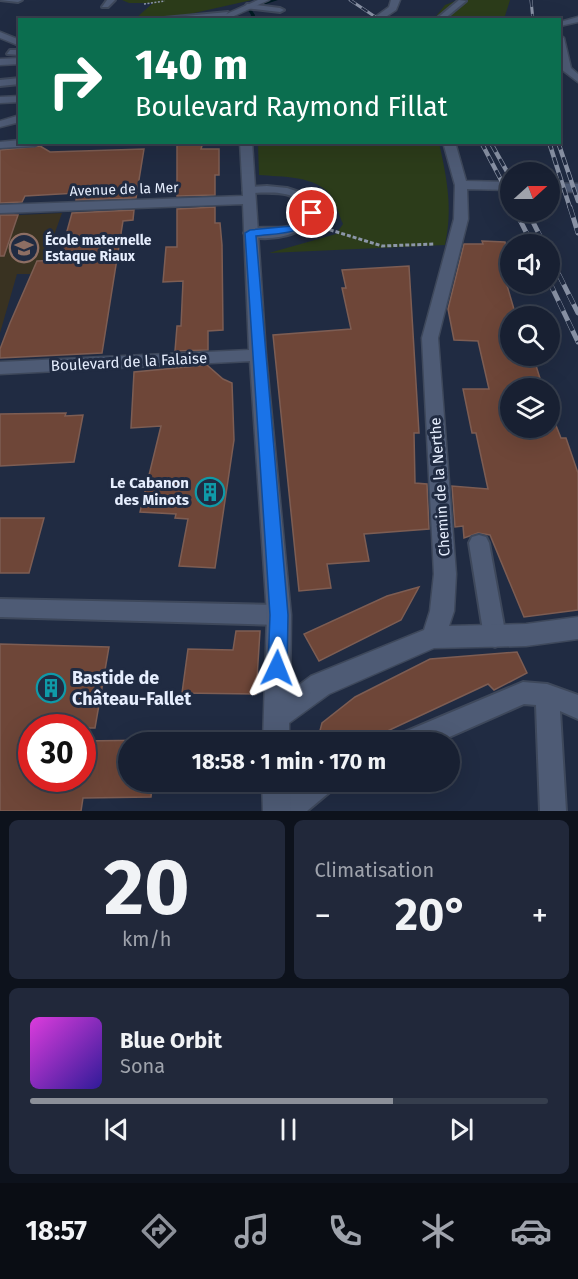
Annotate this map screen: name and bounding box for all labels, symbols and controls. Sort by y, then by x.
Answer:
text: 140 m [135,40,248,90]
icon: right [36,42,114,120]
text: Boulevard Raymond Fillat [135,91,447,123]
north arrow [500,162,560,222]
map controls [500,162,560,438]
street label: Avenue de la Mer [69,179,179,200]
pin [286,187,337,238]
icon: arrive [295,196,328,229]
place label: École maternelle Estaque Riaux [45,231,152,265]
school or university icon: École maternelle Estaque Riaux [8,232,40,264]
button: sound [500,234,560,294]
button: search [500,306,560,366]
street label: Boulevard de la Falaise [50,349,208,375]
button: layers [500,378,560,438]
street label: Chemin de la Nerthe [426,417,454,557]
place label: Le Cabanon des Minots [110,474,189,509]
building icon: Le Cabanon des Minots [194,476,226,508]
position arrow [245,636,309,700]
place label: Bastide de Château-Fallet [72,667,192,710]
building icon: Bastide de Château-Fallet [35,672,67,704]
speed limit sign: 30 [18,714,96,792]
text: 18:58 · 1 min · 170 m [192,748,386,775]
text: 20 [104,841,190,935]
text: Climatisation [315,858,434,882]
text: 20° [395,888,468,942]
text: − [315,896,331,936]
text: + [532,896,548,936]
text: km/h [122,927,172,951]
text: Blue Orbit [120,1027,222,1054]
text: Sona [120,1054,165,1078]
icon: previous [100,1113,133,1146]
icon: pause [272,1113,305,1146]
icon: next [445,1113,478,1146]
icon: directions [138,1210,180,1252]
icon: music [231,1210,273,1252]
icon: phone [324,1210,366,1252]
icon: climate [417,1210,459,1252]
icon: car [510,1210,552,1252]
text: 18:57 [26,1215,87,1247]

